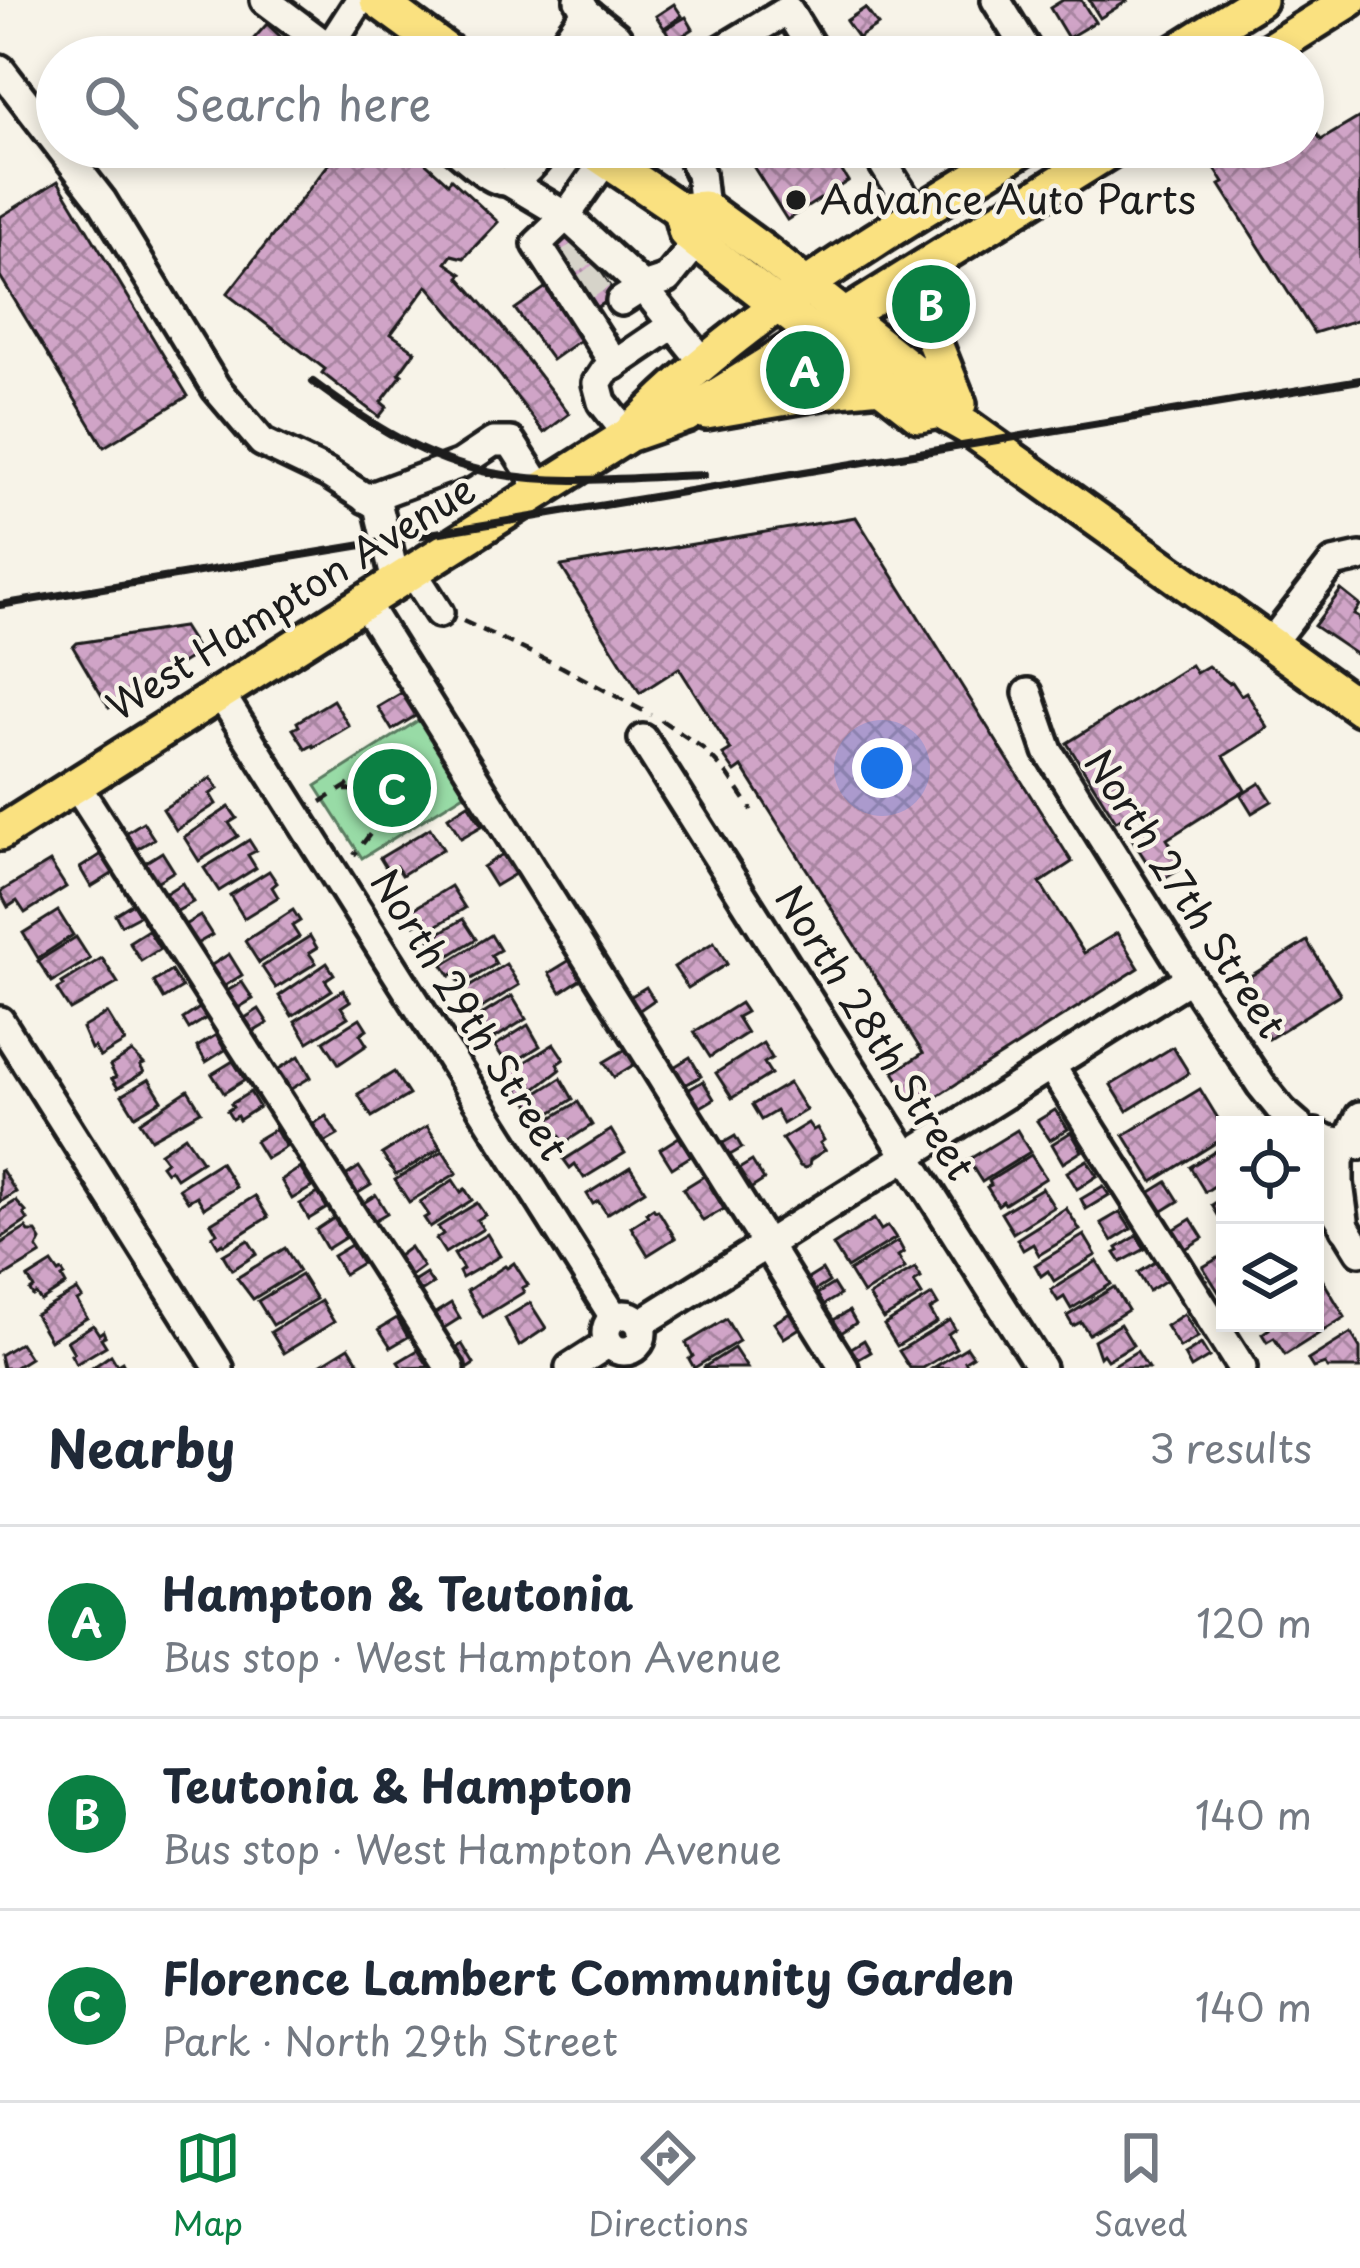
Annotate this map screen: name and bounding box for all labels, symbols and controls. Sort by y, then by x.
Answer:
search box [36,36,1324,168]
text: Search here [174,68,431,136]
icon: search [78,69,144,135]
place label: Advance Auto Parts [820,168,1196,227]
marker: Advance Auto Parts [783,187,809,213]
pin: B [892,259,970,349]
pin: A [766,325,844,415]
street label: West Hampton Avenue [94,458,485,733]
street label: North 27th Street [1071,737,1303,1049]
your location [852,738,912,798]
pin: C [353,743,431,833]
street label: North 29th Street [358,856,585,1171]
street label: North 28th Street [763,873,992,1191]
map controls [1216,1116,1324,1332]
button: locate [1216,1116,1324,1224]
button: layers [1216,1224,1324,1332]
text: Nearby [48,1408,235,1485]
text: 3 results [1149,1417,1312,1476]
text: Hampton & Teutonia [162,1558,634,1626]
text: A [72,1592,102,1651]
text: 120 m [1196,1592,1312,1651]
text: Bus stop · West Hampton Avenue [162,1626,782,1685]
text: Teutonia & Hampton [162,1750,633,1818]
text: B [74,1784,100,1843]
text: 140 m [1195,1784,1312,1843]
text: Bus stop · West Hampton Avenue [162,1818,782,1877]
text: Florence Lambert Community Garden [162,1942,1014,2010]
text: C [72,1976,102,2035]
text: 140 m [1195,1976,1312,2035]
text: Park · North 29th Street [162,2010,618,2069]
tab: Map [173,2125,243,2247]
tab: Directions [588,2125,749,2247]
tab: Saved [1094,2125,1187,2247]

